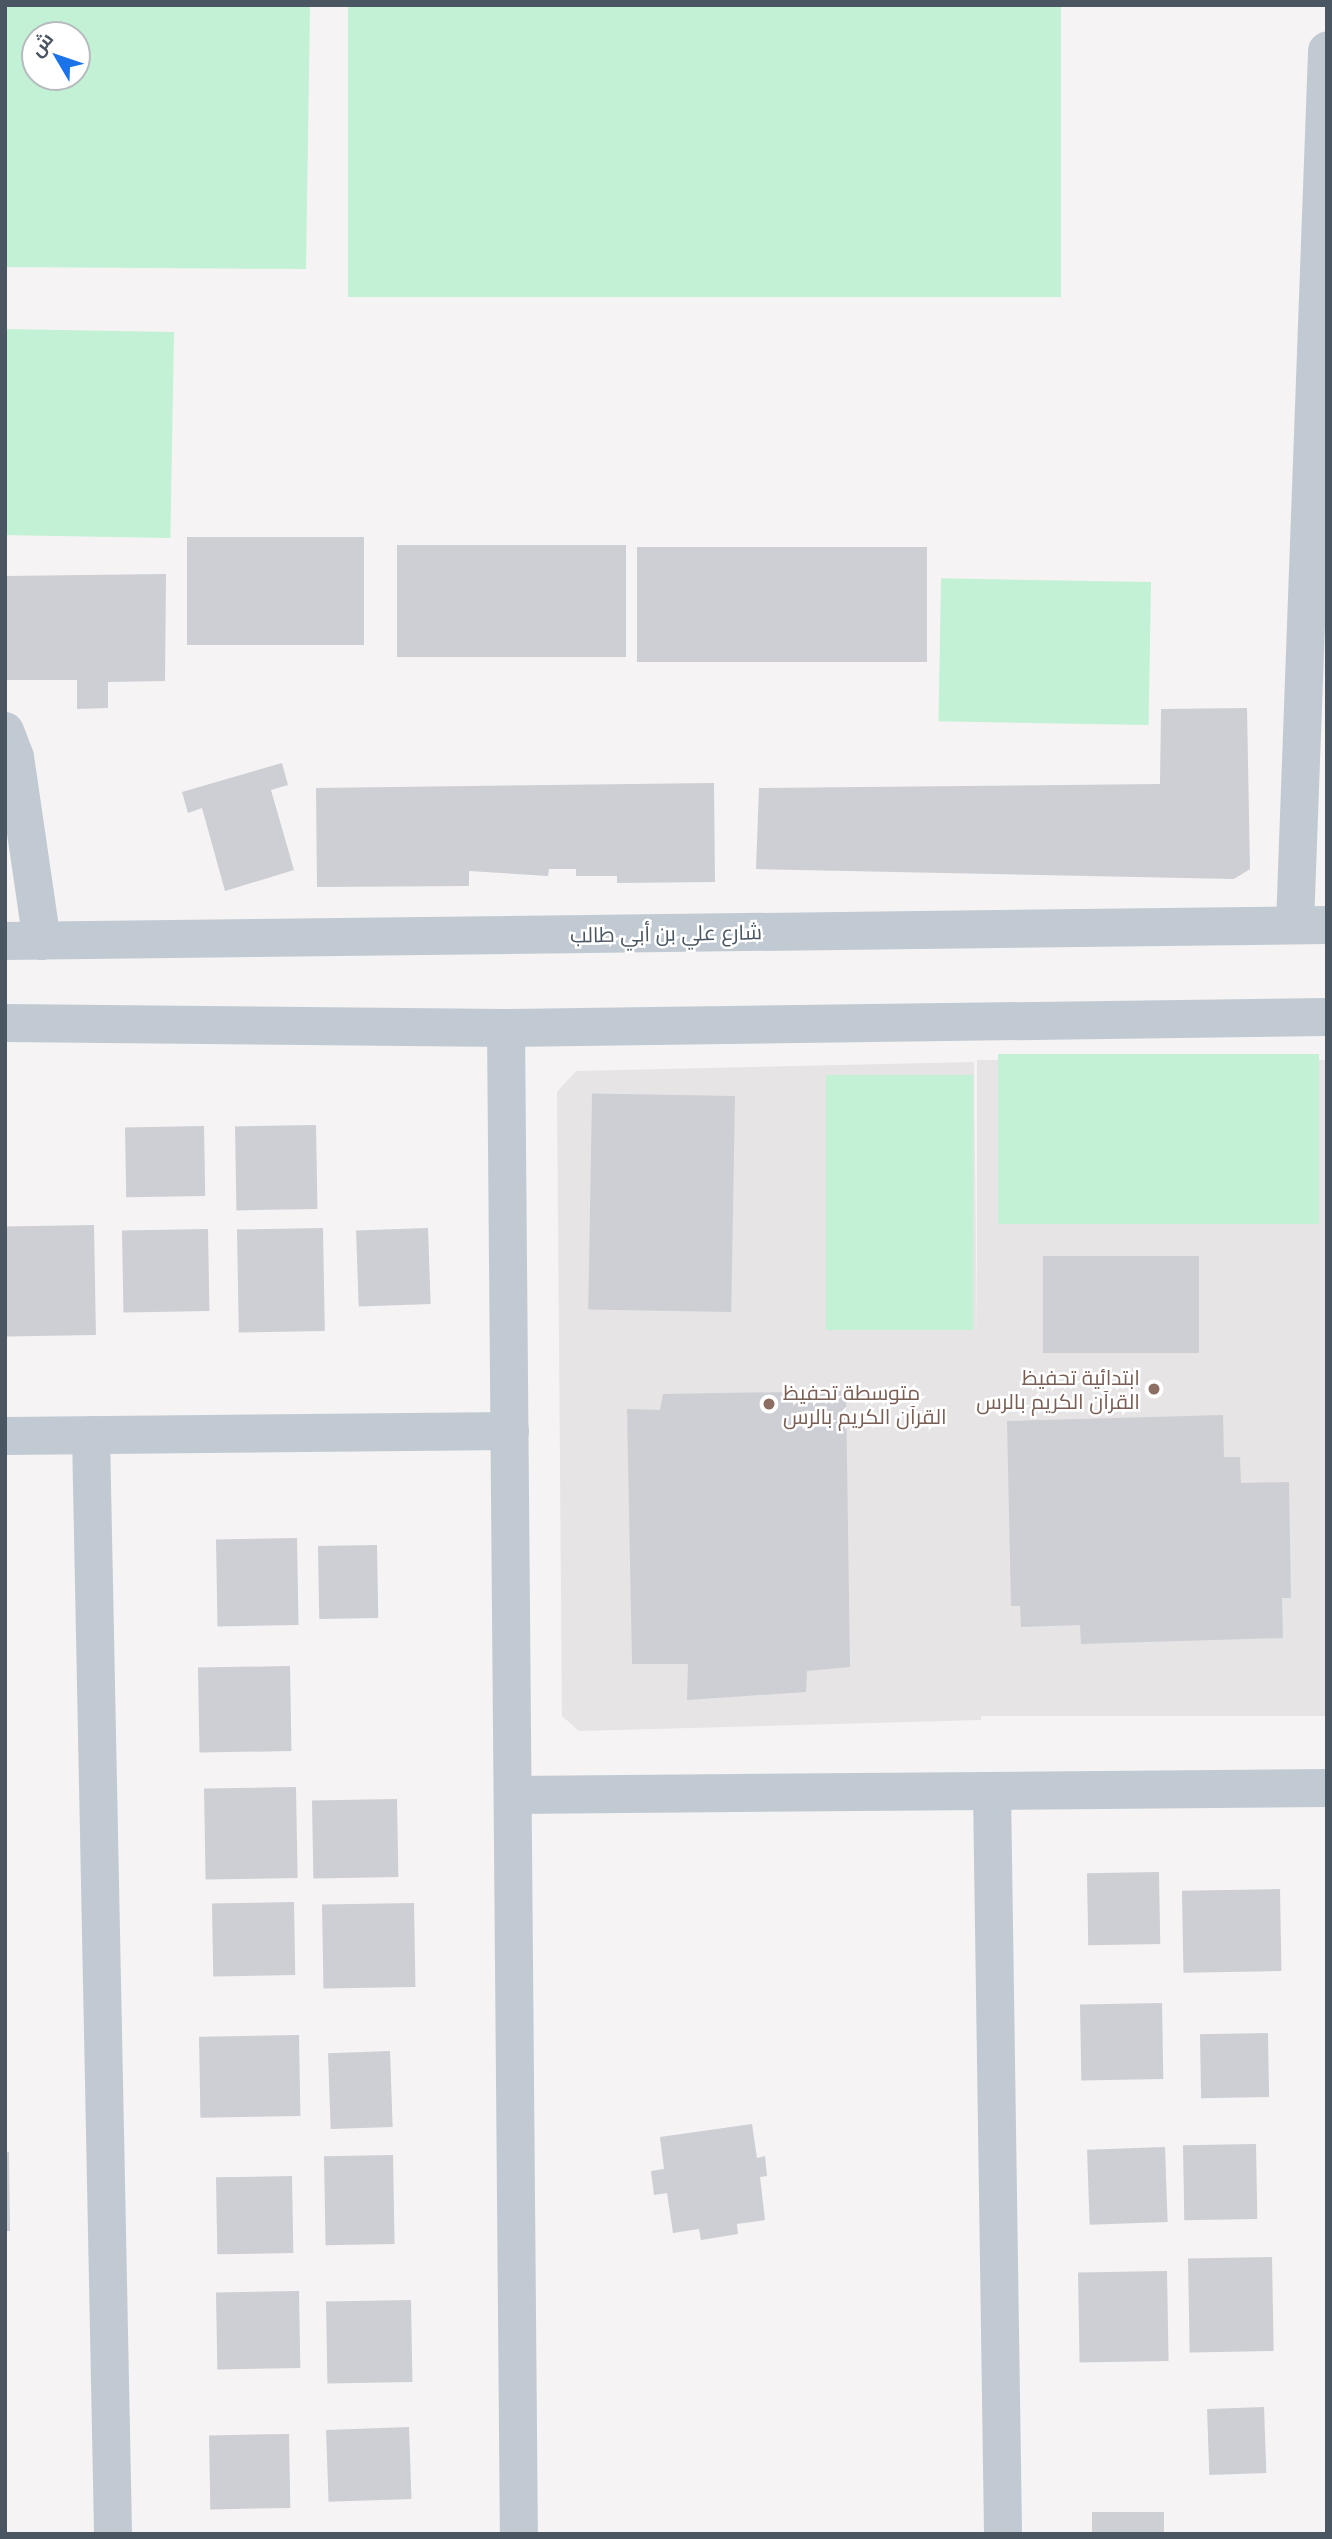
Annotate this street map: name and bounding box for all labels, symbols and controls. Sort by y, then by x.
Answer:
north arrow [21,21,91,91]
text: ش [24,27,58,61]
street label: شارع علي بن أبي طالب [570,919,762,947]
place label: ابتدائية تحفيظ القرآن الكريم بالرس [976,1364,1140,1414]
place label: متوسطة تحفيظ القرآن الكريم بالرس [783,1379,947,1429]
marker: ابتدائية تحفيظ القرآن الكريم بالرس [1146,1381,1162,1397]
marker: متوسطة تحفيظ القرآن الكريم بالرس [761,1396,777,1412]

